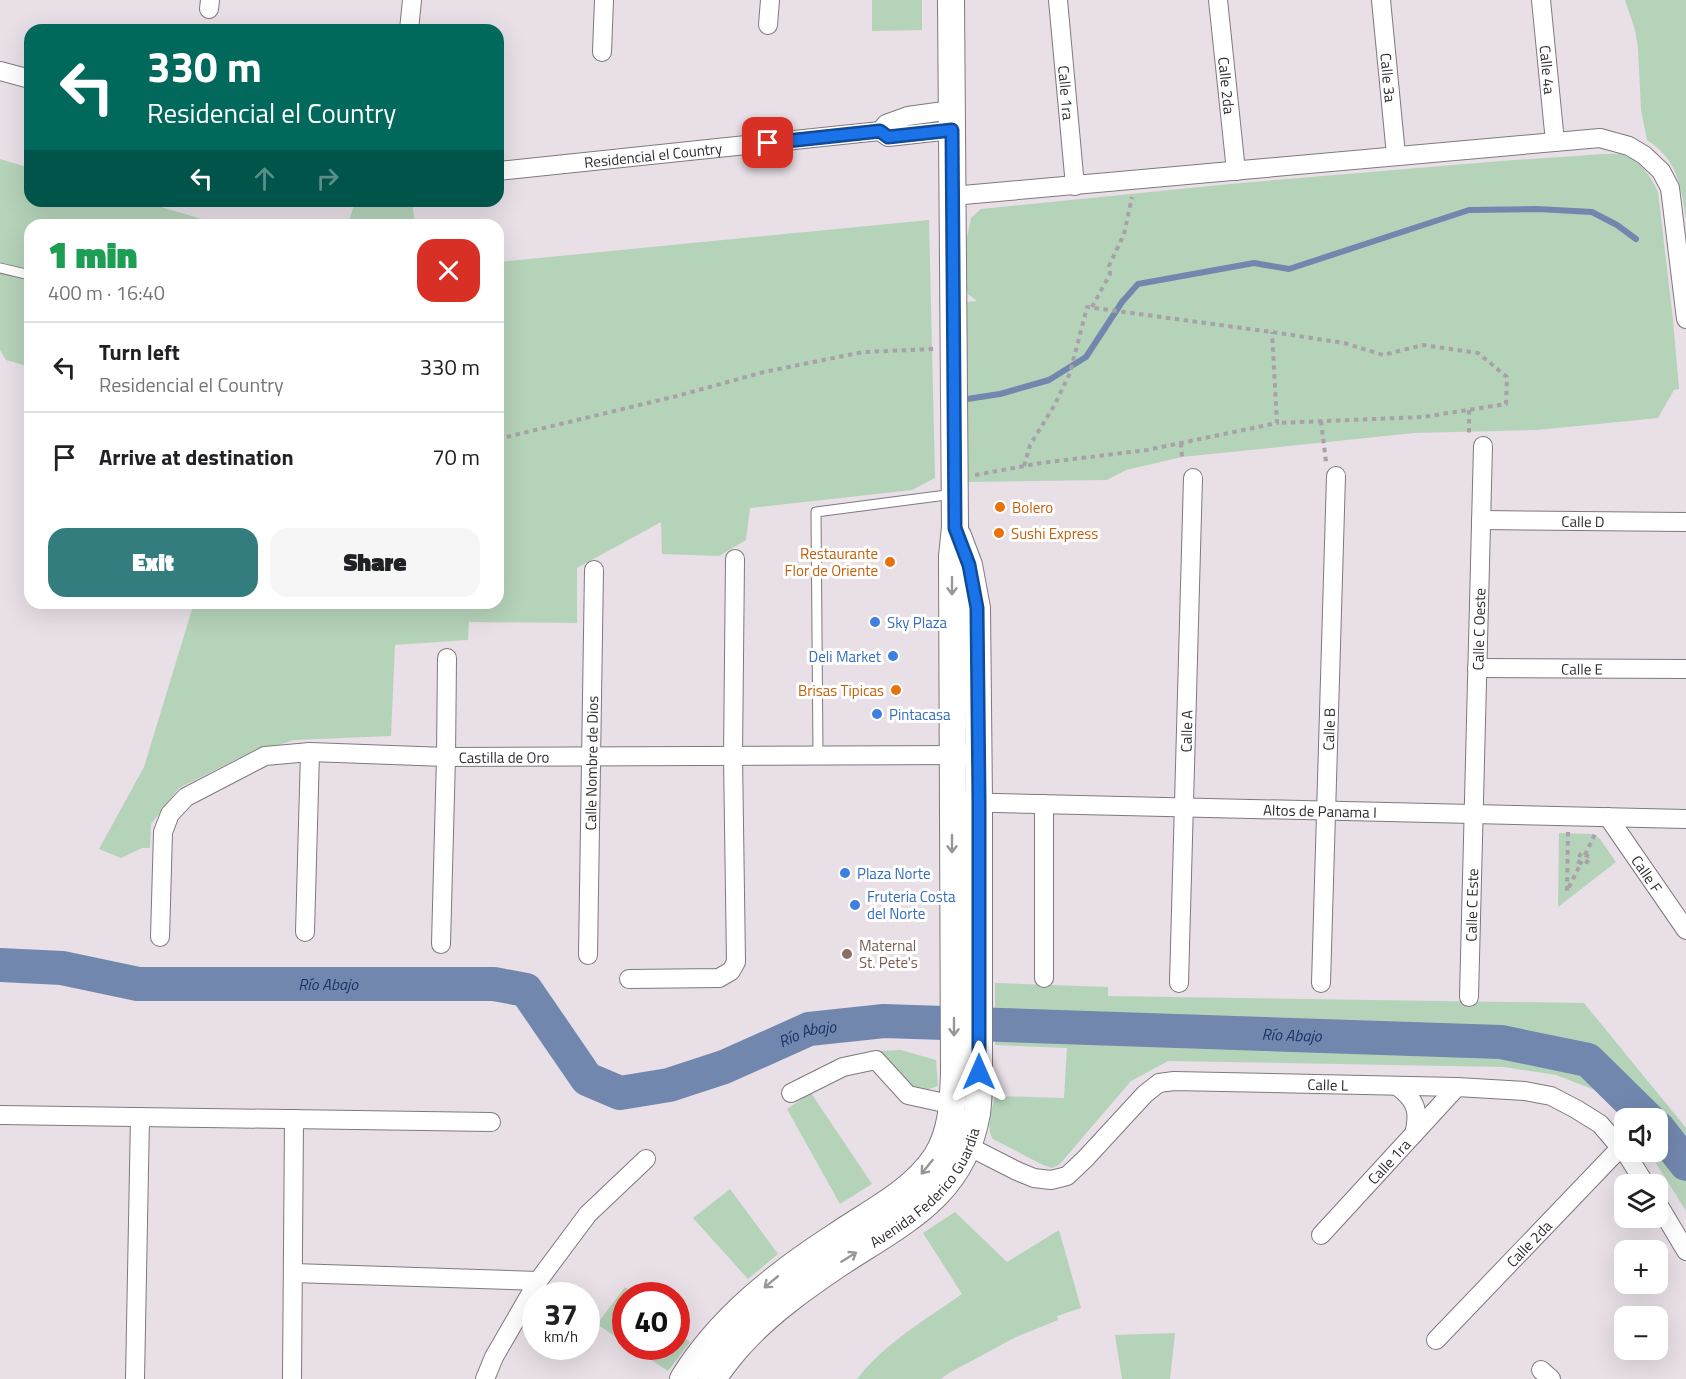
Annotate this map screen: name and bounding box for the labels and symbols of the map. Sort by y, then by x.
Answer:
street label: Calle 4a [1534,44,1562,96]
street label: Calle 3a [1375,52,1402,104]
street label: Calle 2da [1213,56,1241,116]
street label: Calle 1ra [1053,64,1080,121]
pin [742,117,793,168]
street label: Residencial el Country [583,136,723,173]
place label: Bolero [1012,496,1053,519]
marker: Bolero [993,500,1007,514]
street label: Calle D [1561,509,1605,533]
place label: Sushi Express [1011,522,1098,545]
marker: Sushi Express [992,526,1006,540]
place label: Restaurante Flor de Oriente [785,542,878,582]
marker: Restaurante Flor de Oriente [883,555,897,569]
one-way arrow [946,575,958,595]
street label: Calle C Oeste [1466,588,1491,671]
place label: Sky Plaza [887,611,948,634]
marker: Sky Plaza [868,615,882,629]
place label: Deli Market [809,645,882,668]
marker: Deli Market [886,649,900,663]
street label: Calle E [1561,657,1603,680]
place label: Brisas Tipicas [798,679,884,702]
marker: Brisas Tipicas [889,683,903,697]
street label: Calle Nombre de Dios [578,696,604,830]
place label: Pintacasa [889,703,951,726]
marker: Pintacasa [870,707,884,721]
street label: Calle B [1316,707,1341,751]
street label: Calle A [1174,710,1198,753]
street label: Castilla de Oro [459,745,549,768]
street label: Altos de Panama I [1263,798,1377,823]
one-way arrow [946,833,958,853]
street label: Calle F [1626,850,1668,897]
place label: Plaza Norte [857,862,931,885]
marker: Plaza Norte [838,866,852,880]
street label: Calle C Este [1459,868,1484,942]
place label: Fruteria Costa del Norte [867,885,956,925]
marker: Fruteria Costa del Norte [848,898,862,912]
place label: Maternal St. Pete's [859,934,918,974]
marker: Maternal St. Pete's [840,947,854,961]
water label: Río Abajo [298,972,359,996]
water label: Río Abajo [774,1014,838,1053]
one-way arrow [948,1016,960,1036]
water label: Río Abajo [1261,1022,1323,1048]
position arrow [947,1040,1011,1104]
street label: Calle L [1307,1072,1348,1096]
street label: Avenida Federico Guardia [865,1125,985,1253]
street label: Calle 1ra [1362,1133,1416,1189]
one-way arrow [921,1159,934,1175]
street label: Calle 2da [1501,1214,1557,1272]
one-way arrow [840,1251,857,1263]
one-way arrow [764,1275,779,1289]
speed limit sign: 40 [612,1282,690,1360]

